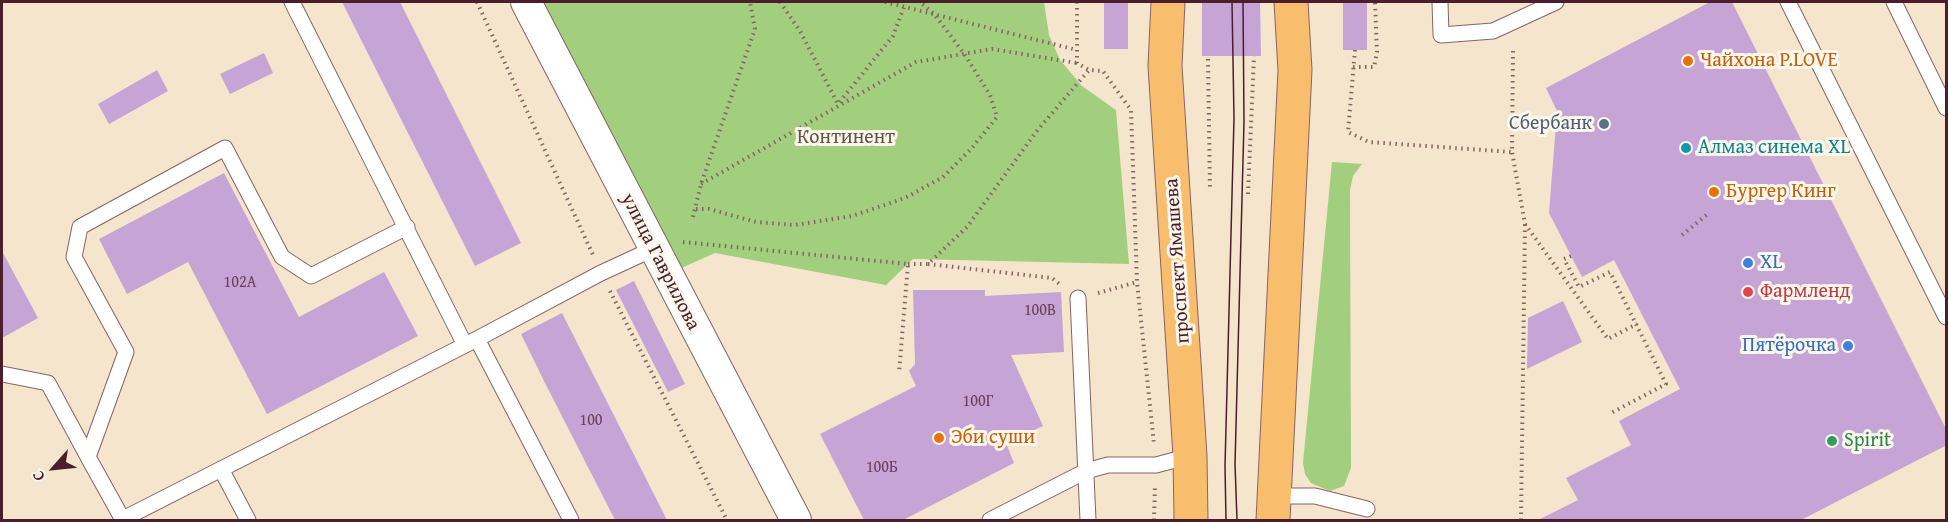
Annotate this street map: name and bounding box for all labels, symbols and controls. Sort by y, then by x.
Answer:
place label: Чайхона P.LOVE [1700,49,1838,73]
marker: Чайхона P.LOVE [1681,54,1695,68]
place label: Сбербанк [1509,112,1592,136]
marker: Сбербанк [1597,117,1611,131]
park label: Континент [797,126,895,150]
place label: Алмаз синема XL [1698,136,1850,160]
marker: Алмаз синема XL [1679,141,1693,155]
street label: проспект Ямашева [1160,178,1196,344]
place label: Бургер Кинг [1726,180,1836,204]
marker: Бургер Кинг [1707,185,1721,199]
street label: улица Гаврилова [615,189,705,335]
place label: XL [1760,251,1782,275]
marker: XL [1741,256,1755,270]
house number: 102А [224,273,256,293]
place label: Фармленд [1760,280,1850,304]
marker: Фармленд [1741,285,1755,299]
house number: 100В [1024,301,1056,321]
place label: Пятёрочка [1742,334,1836,358]
marker: Пятёрочка [1841,339,1855,353]
house number: 100Г [963,392,993,412]
house number: 100 [579,411,603,431]
place label: Эби суши [951,426,1035,450]
place label: Spirit [1844,429,1891,453]
marker: Эби суши [932,431,946,445]
marker: Spirit [1825,434,1839,448]
north arrow [24,438,84,498]
house number: 100Б [866,458,898,478]
text: С [25,467,51,486]

